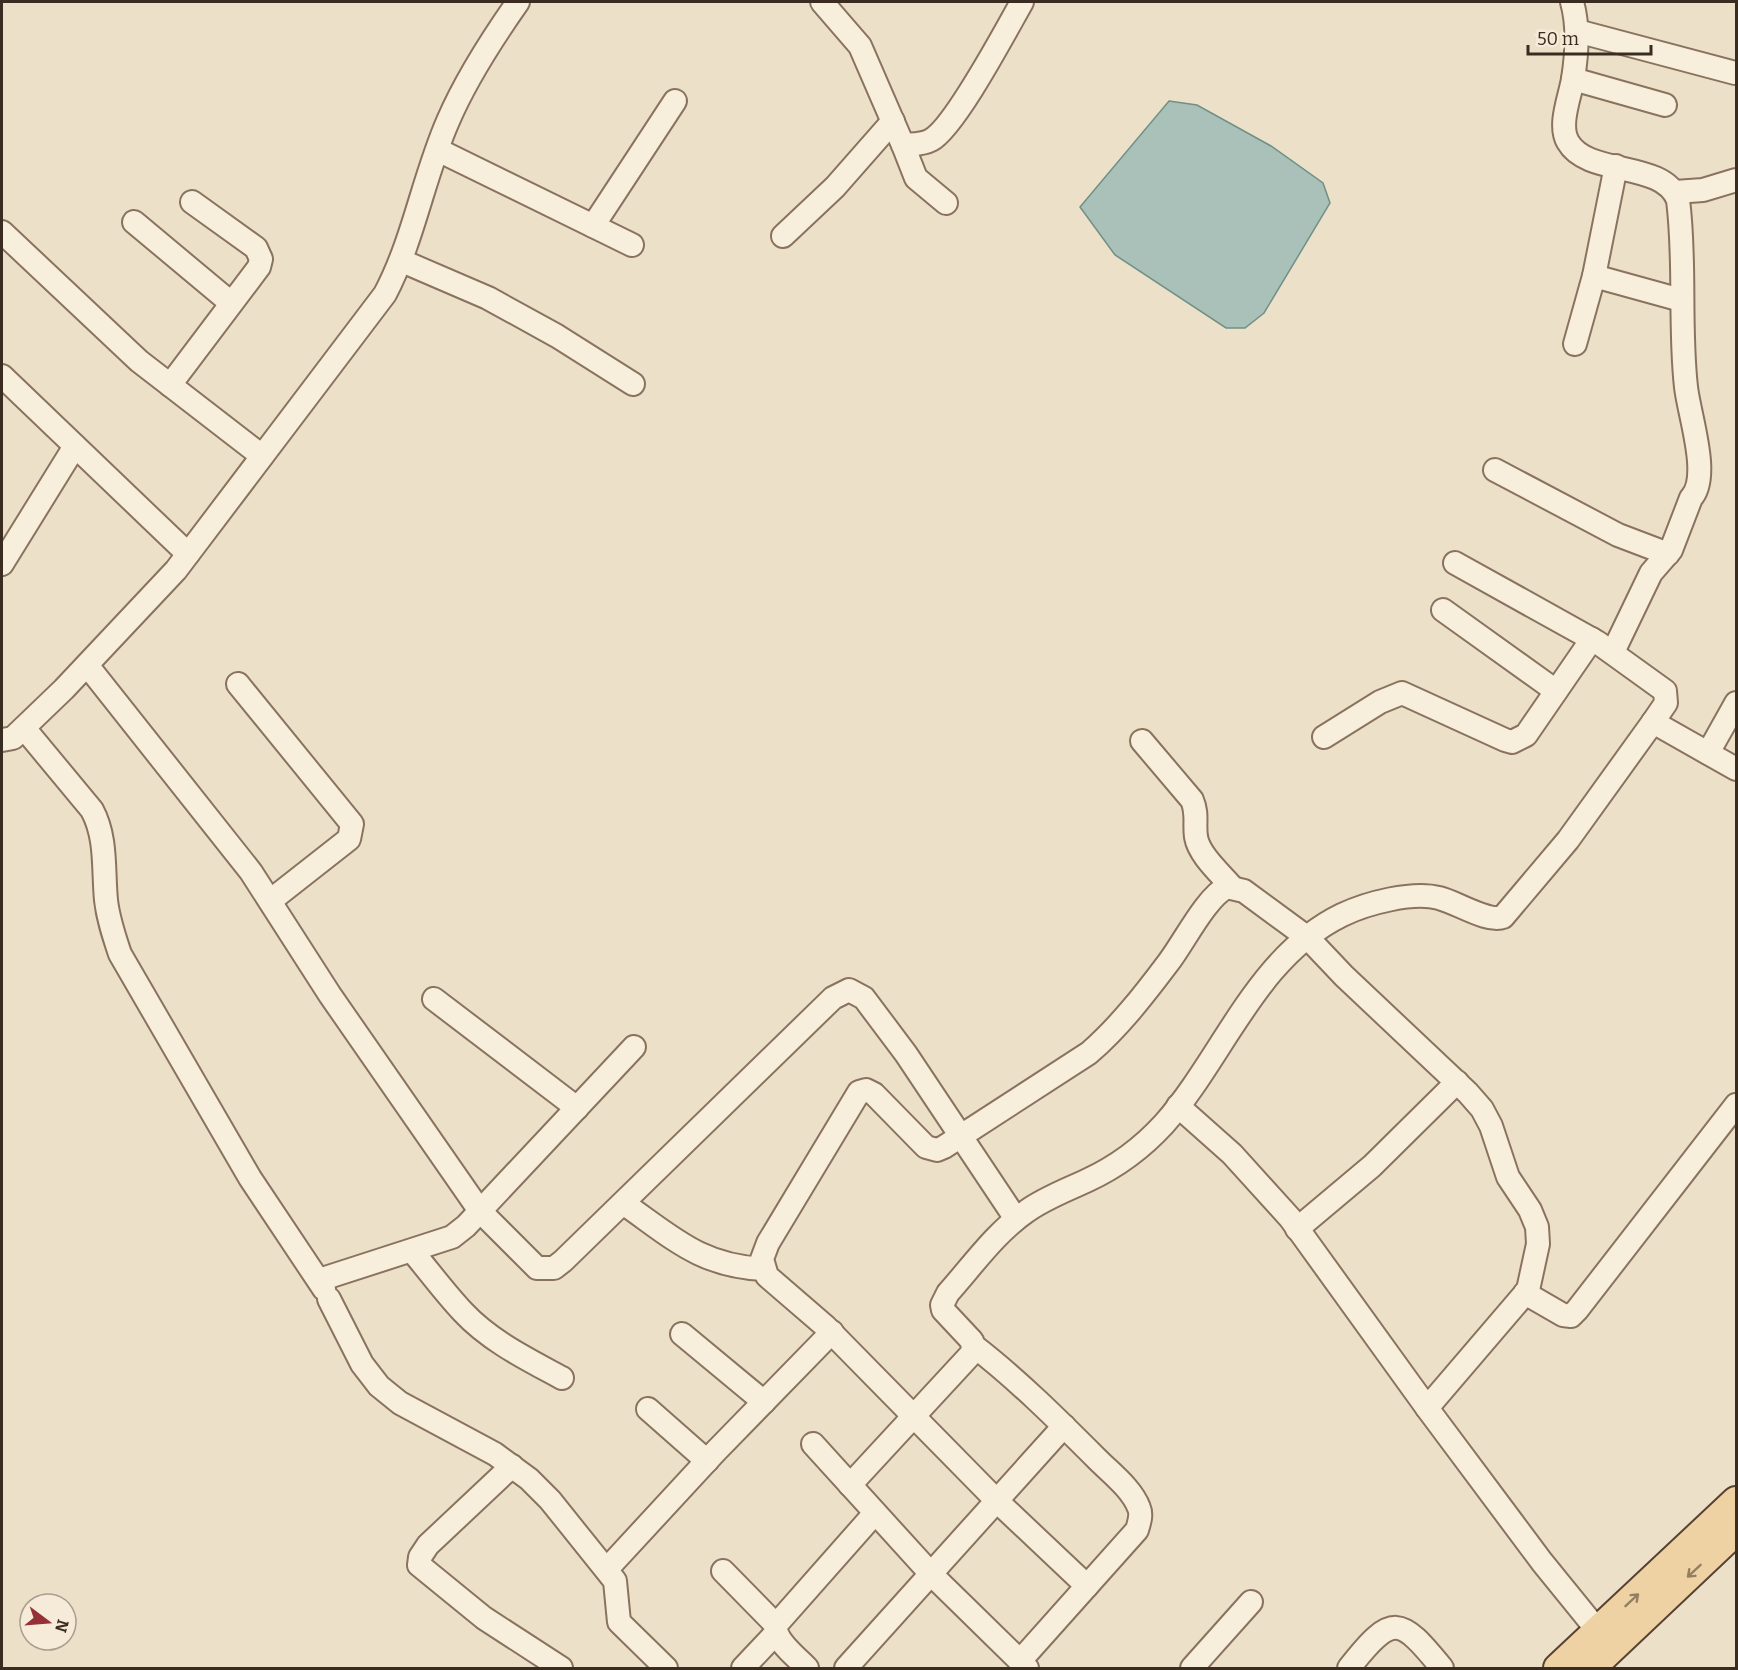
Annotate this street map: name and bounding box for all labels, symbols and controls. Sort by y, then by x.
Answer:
scale bar [1528,18,1651,56]
text: 50 m [1537,28,1579,50]
one-way arrow [1687,1564,1702,1578]
north arrow [18,1592,78,1652]
one-way arrow [1624,1593,1639,1607]
text: N [51,1617,73,1635]

